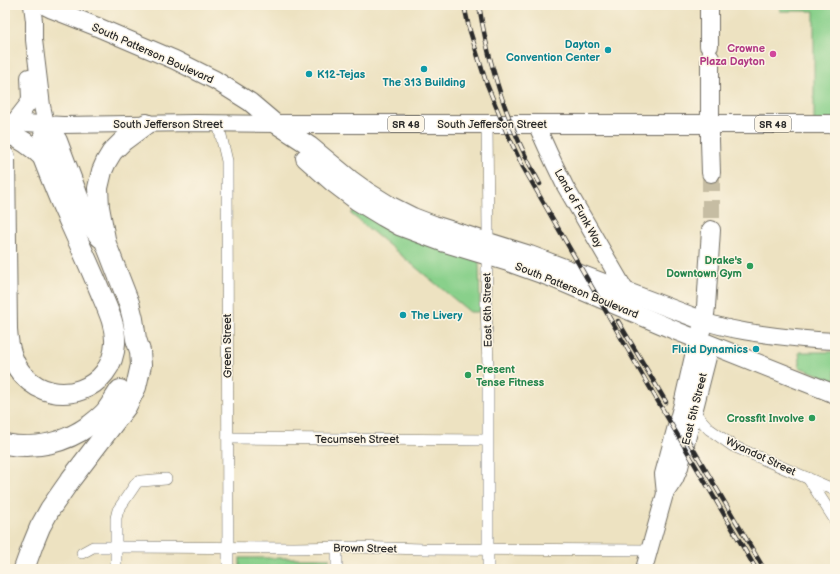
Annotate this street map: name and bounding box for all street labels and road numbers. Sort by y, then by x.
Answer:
street label: South Patterson Boulevard [90,21,216,86]
road number: SR 48 [388,116,424,132]
road number: SR 48 [755,116,791,132]
street label: South Jefferson Street [113,118,223,131]
street label: South Jefferson Street [437,118,547,131]
street label: Land of Funk Way [552,167,605,250]
street label: South Patterson Boulevard [513,260,640,321]
street label: East 6th Street [480,272,495,347]
street label: Green Street [221,313,234,378]
street label: East 5th Street [679,371,710,447]
street label: Tecumseh Street [315,433,400,446]
street label: Wyandot Street [724,435,798,479]
street label: Brown Street [333,541,398,556]

